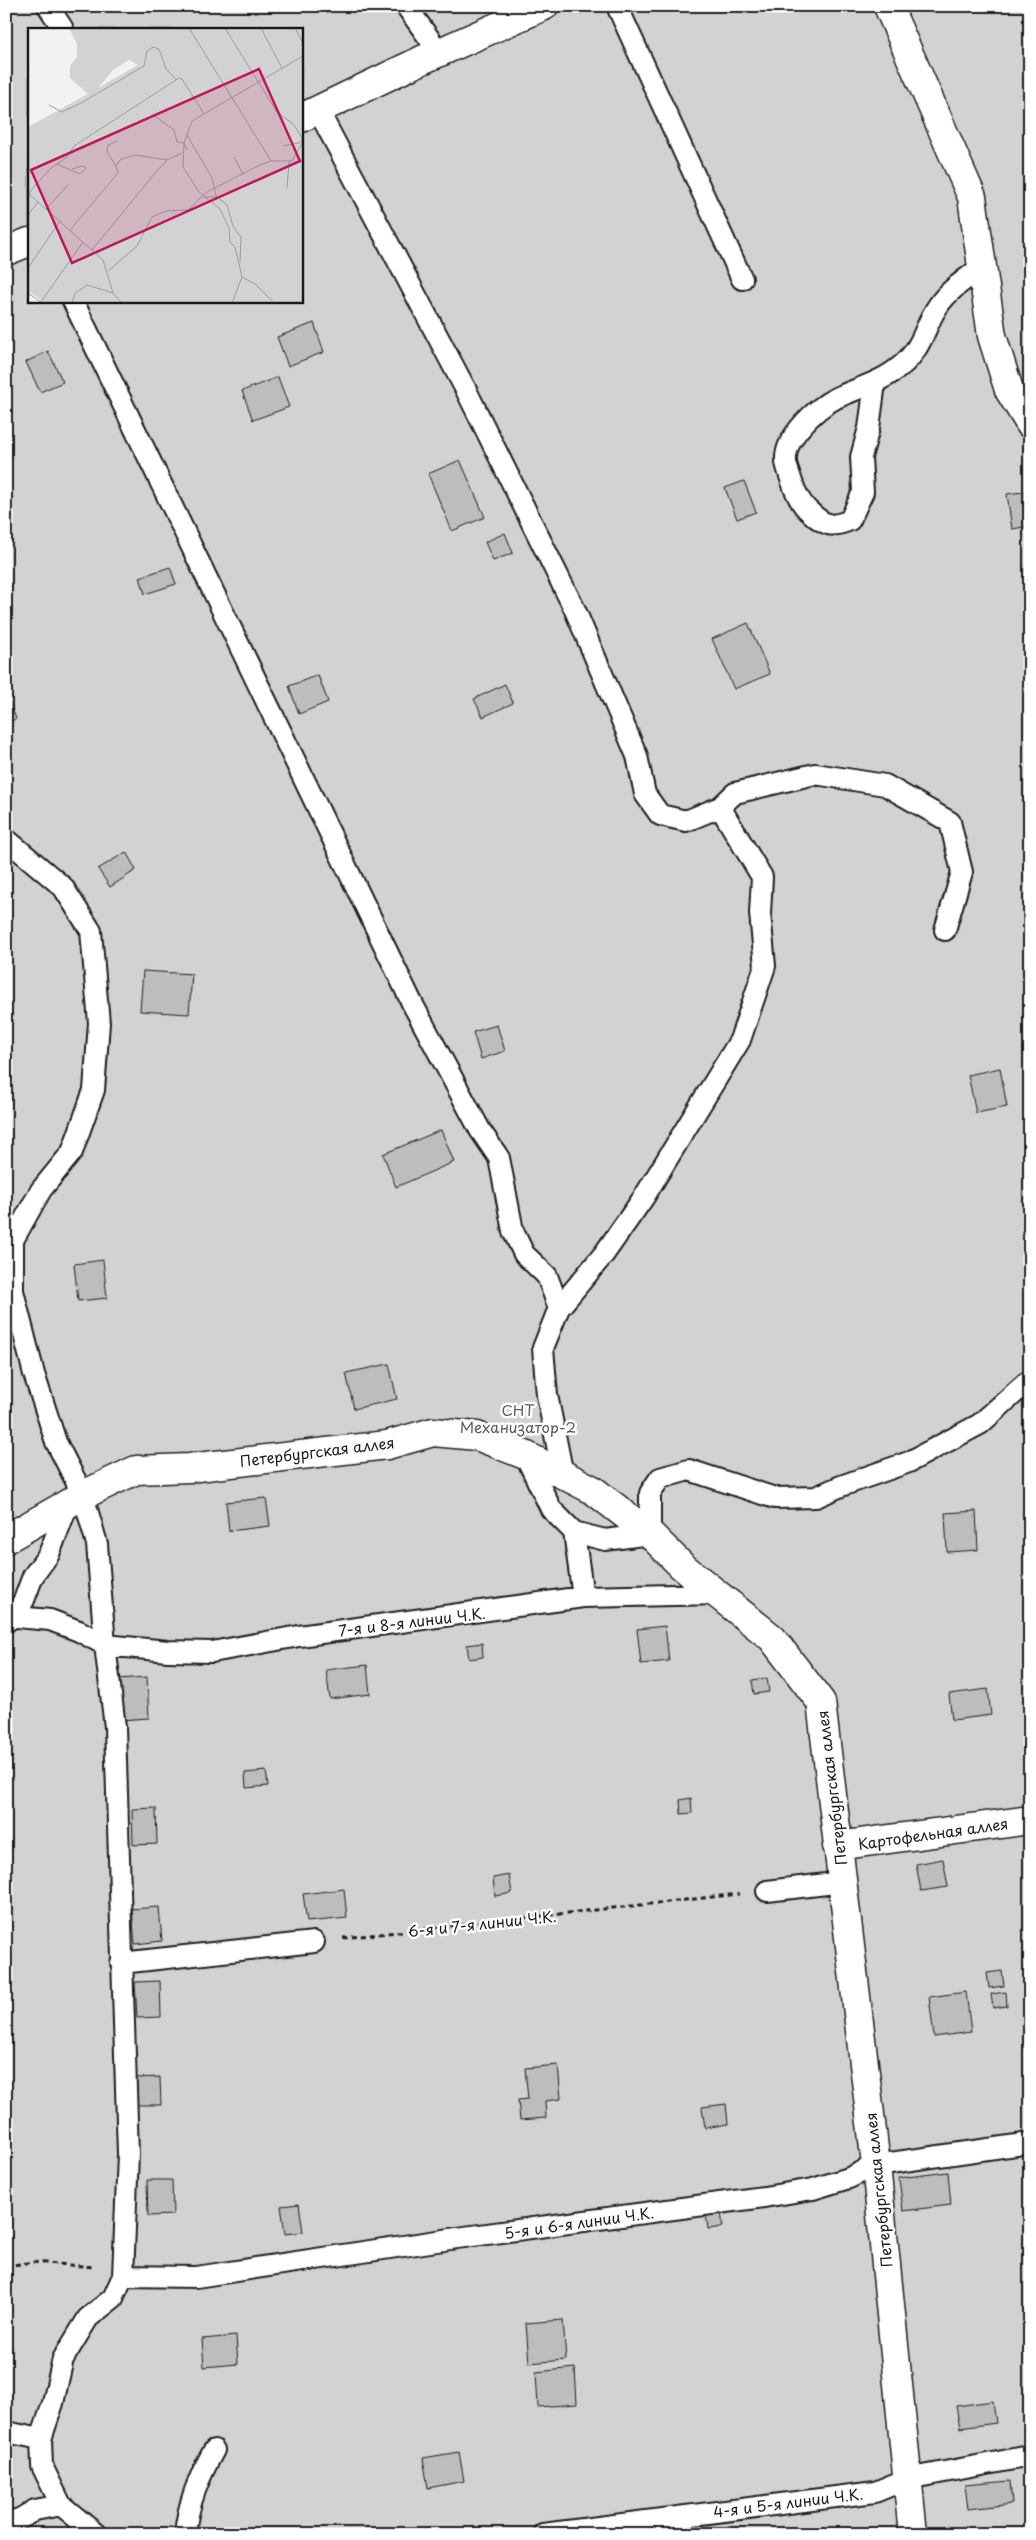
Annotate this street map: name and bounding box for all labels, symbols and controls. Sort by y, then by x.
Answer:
inset map [28,28,302,302]
park label: СНТ Механизатор-2 [460,1398,576,1438]
street label: Петербургская аллея [238,1430,396,1472]
street label: 7-я и 8-я линии Ч.К. [337,1601,487,1641]
street label: Петербургская аллея [810,1709,852,1867]
street label: Картофельная аллея [856,1811,1010,1855]
street label: 6-я и 7-я линии Ч.К. [407,1904,557,1942]
street label: Петербургская аллея [858,2111,898,2269]
street label: 5-я и 6-я линии Ч.К. [503,2200,655,2244]
street label: 4-я и 5-я линии Ч.К. [712,2481,864,2523]

